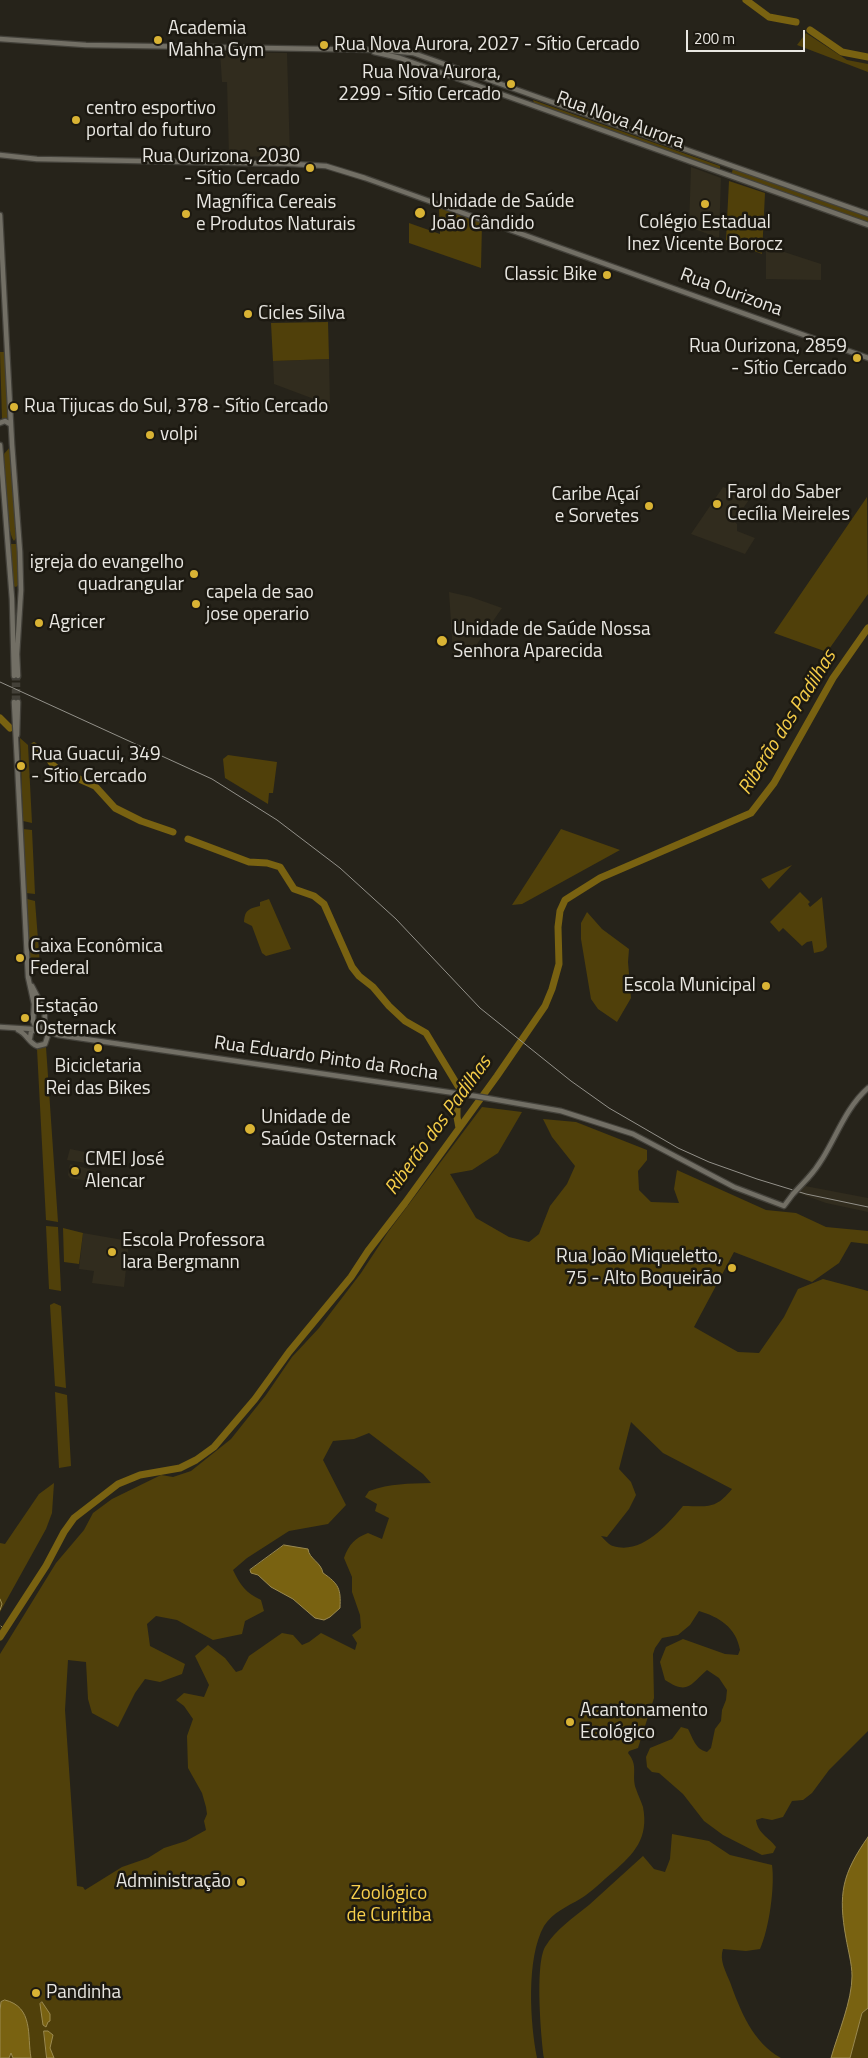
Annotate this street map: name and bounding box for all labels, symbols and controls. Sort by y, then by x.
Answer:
place label: Academia Mahha Gym [168,18,264,62]
scale bar [688,20,807,52]
text: 200 m [694,27,735,50]
marker: Academia Mahha Gym [152,34,164,46]
place label: Rua Nova Aurora, 2027 - Sítio Cercado [334,34,640,56]
marker: Rua Nova Aurora, 2027 - Sítio Cercado [318,39,330,51]
place label: Rua Nova Aurora, 2299 - Sítio Cercado [338,62,501,106]
marker: Rua Nova Aurora, 2299 - Sítio Cercado [505,78,517,90]
street label: Rua Nova Aurora [553,87,687,155]
place label: centro esportivo portal do futuro [86,98,216,142]
marker: centro esportivo portal do futuro [70,114,82,126]
place label: Rua Ourizona, 2030 - Sítio Cercado [142,146,300,190]
marker: Rua Ourizona, 2030 - Sítio Cercado [304,162,316,174]
place label: Unidade de Saúde João Cândido [431,191,574,235]
place label: Magnífica Cereais e Produtos Naturais [196,192,356,236]
marker: Colégio Estadual Inez Vicente Borocz [699,198,711,210]
marker: Unidade de Saúde João Cândido [413,206,427,220]
marker: Magnífica Cereais e Produtos Naturais [180,208,192,220]
place label: Colégio Estadual Inez Vicente Borocz [627,212,783,256]
place label: Classic Bike [504,264,597,286]
street label: Rua Ourizona [677,264,785,322]
marker: Classic Bike [601,269,613,281]
place label: Cicles Silva [258,303,345,325]
marker: Cicles Silva [242,308,254,320]
place label: Rua Ourizona, 2859 - Sítio Cercado [689,336,847,380]
marker: Rua Ourizona, 2859 - Sítio Cercado [851,352,863,364]
place label: Rua Tijucas do Sul, 378 - Sítio Cercado [24,396,328,418]
marker: Rua Tijucas do Sul, 378 - Sítio Cercado [8,401,20,413]
place label: volpi [160,424,198,446]
marker: volpi [144,429,156,441]
place label: Farol do Saber Cecília Meireles [727,482,850,526]
place label: Caribe Açaí e Sorvetes [551,484,639,528]
marker: Farol do Saber Cecília Meireles [711,498,723,510]
marker: Caribe Açaí e Sorvetes [643,500,655,512]
place label: igreja do evangelho quadrangular [30,552,184,596]
marker: igreja do evangelho quadrangular [188,568,200,580]
place label: capela de sao jose operario [206,582,314,626]
marker: capela de sao jose operario [190,598,202,610]
place label: Agricer [49,612,105,634]
marker: Agricer [33,617,45,629]
place label: Unidade de Saúde Nossa Senhora Aparecida [453,619,651,663]
marker: Unidade de Saúde Nossa Senhora Aparecida [435,634,449,648]
water label: Riberão dos Padilhas [734,646,842,800]
place label: Rua Guacui, 349 - Sítio Cercado [31,744,161,788]
marker: Rua Guacui, 349 - Sítio Cercado [15,760,27,772]
place label: Caixa Econômica Federal [30,936,163,980]
marker: Caixa Econômica Federal [14,952,26,964]
place label: Escola Municipal [624,975,756,997]
marker: Escola Municipal [760,980,772,992]
place label: Estação Osternack [35,996,116,1040]
marker: Estação Osternack [19,1012,31,1024]
street label: Rua Eduardo Pinto da Rocha [213,1032,439,1086]
marker: Bicicletaria Rei das Bikes [92,1042,104,1054]
water label: Riberão dos Padilhas [381,1052,497,1200]
place label: Bicicletaria Rei das Bikes [45,1056,151,1100]
place label: Unidade de Saúde Osternack [261,1107,396,1151]
marker: Unidade de Saúde Osternack [243,1122,257,1136]
place label: CMEI José Alencar [85,1149,165,1193]
marker: CMEI José Alencar [69,1165,81,1177]
place label: Escola Professora Iara Bergmann [122,1230,265,1274]
marker: Escola Professora Iara Bergmann [106,1246,118,1258]
place label: Rua João Miqueletto, 75 - Alto Boqueirão [556,1246,722,1290]
marker: Rua João Miqueletto, 75 - Alto Boqueirão [726,1262,738,1274]
place label: Acantonamento Ecológico [580,1700,708,1744]
marker: Acantonamento Ecológico [564,1716,576,1728]
place label: Administração [116,1871,231,1893]
marker: Administração [235,1876,247,1888]
park label: Zoológico de Curitiba [346,1883,432,1927]
place label: Pandinha [46,1982,121,2004]
marker: Pandinha [30,1987,42,1999]

